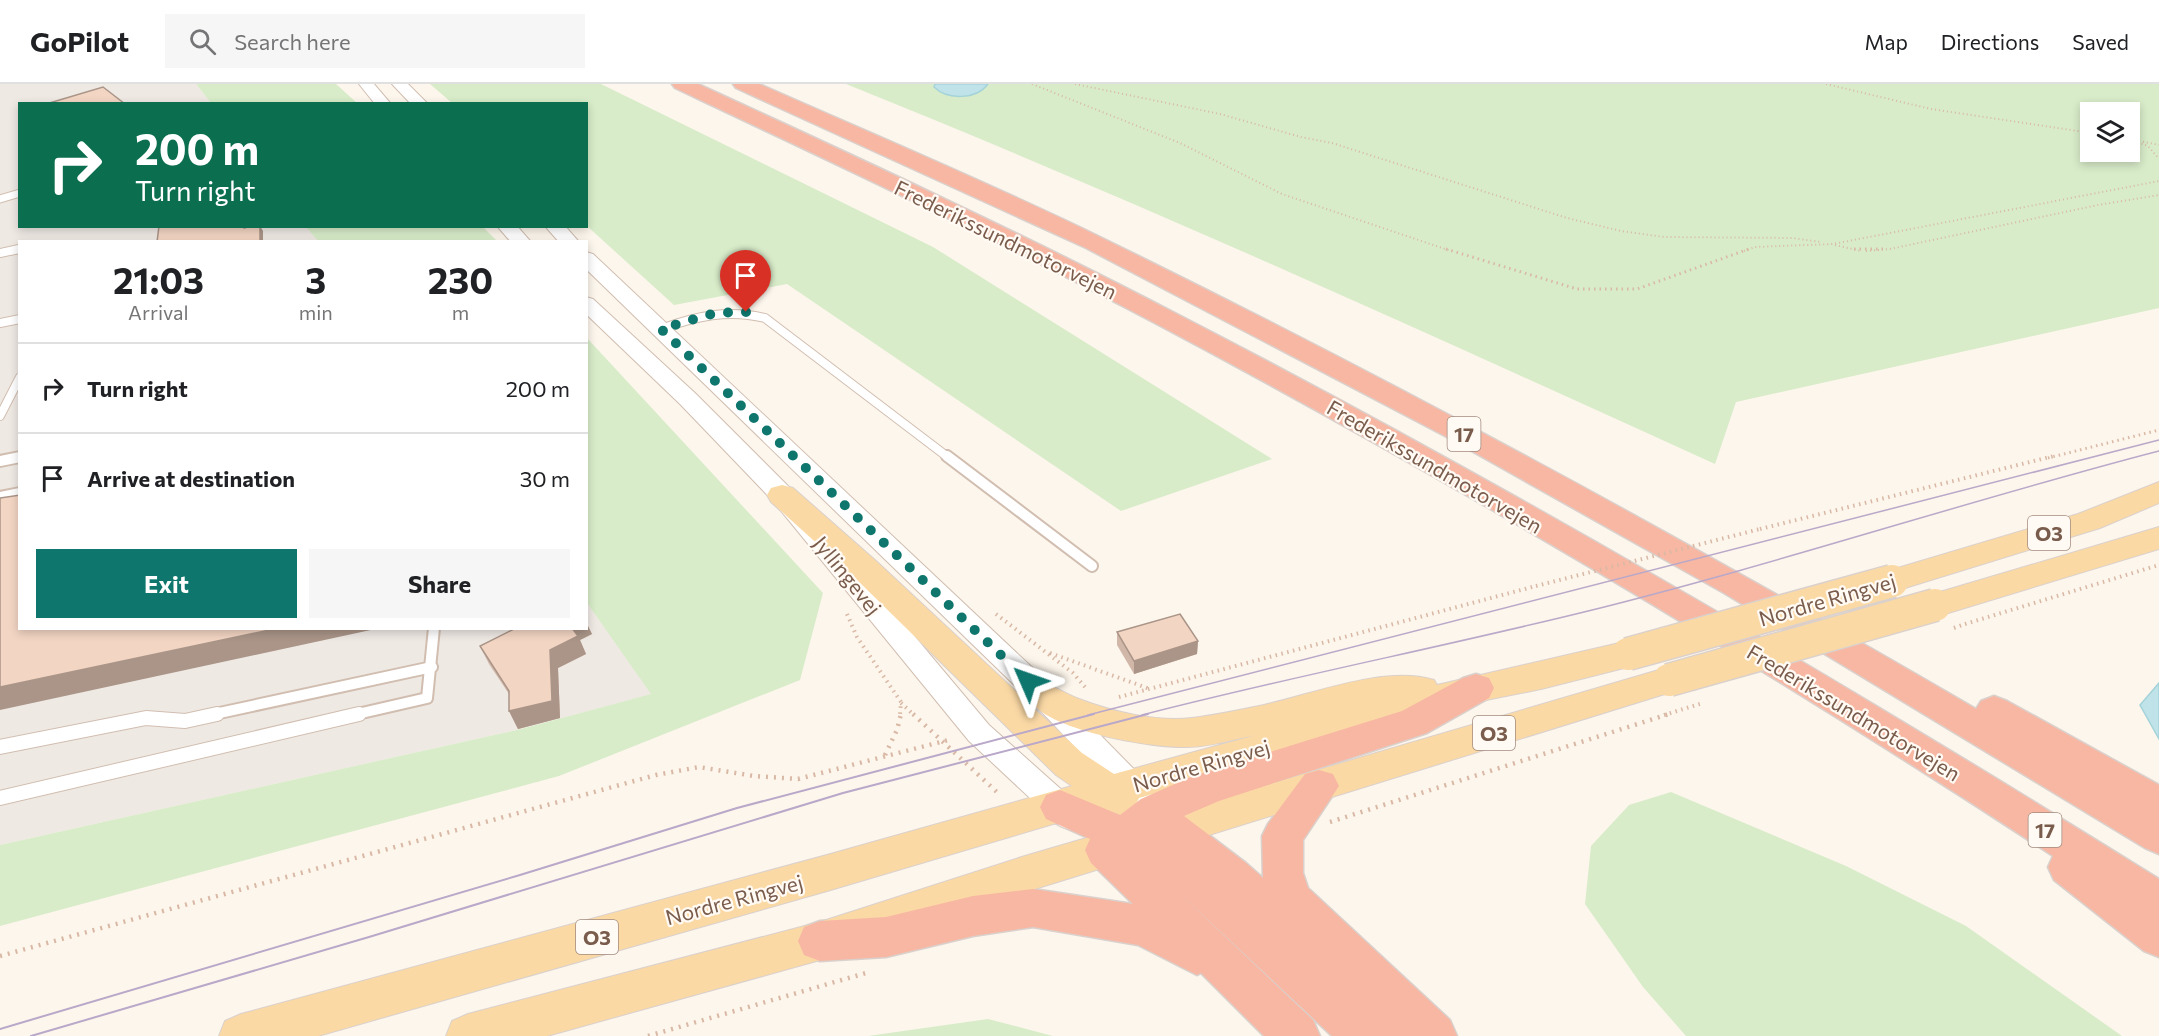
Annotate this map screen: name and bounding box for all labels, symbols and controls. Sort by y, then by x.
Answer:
search box [165,14,585,68]
text: GoPilot [30,24,129,58]
icon: search [186,25,219,58]
text: Search here [234,28,351,55]
text: Map [1865,29,1908,54]
text: Directions [1941,29,2039,54]
text: Saved [2072,29,2129,54]
map controls [2080,102,2140,162]
button: layers [2080,102,2140,162]
text: 200 m [135,122,259,174]
icon: right [36,126,114,204]
text: Turn right [135,174,255,207]
street label: Frederikssundmotorvejen [891,174,1121,304]
pin [720,250,771,312]
text: 21:03 [113,257,204,301]
text: 3 [305,257,326,301]
text: 230 [428,257,493,301]
icon: arrive [729,259,762,292]
text: Arrival [128,300,189,324]
text: min [299,300,333,324]
text: m [452,300,469,324]
icon: right [36,372,69,405]
text: Turn right [87,375,188,402]
text: 200 m [506,375,570,402]
street label: Frederikssundmotorvejen [1323,394,1547,538]
road number: 17 [1448,417,1480,451]
icon: arrive [36,462,69,495]
text: Arrive at destination [87,465,295,492]
text: 30 m [520,465,570,492]
road number: O3 [2028,516,2070,550]
street label: Jyllingevej [809,531,887,619]
button: Exit [36,549,297,618]
button: Share [309,549,570,618]
street label: Nordre Ringvej [1756,567,1898,631]
street label: Frederikssundmotorvejen [1743,638,1965,786]
position arrow [996,649,1060,713]
road number: O3 [1473,716,1515,750]
street label: Nordre Ringvej [1130,733,1272,797]
road number: 17 [2028,813,2062,847]
street label: Nordre Ringvej [662,869,806,929]
road number: O3 [576,920,618,954]

